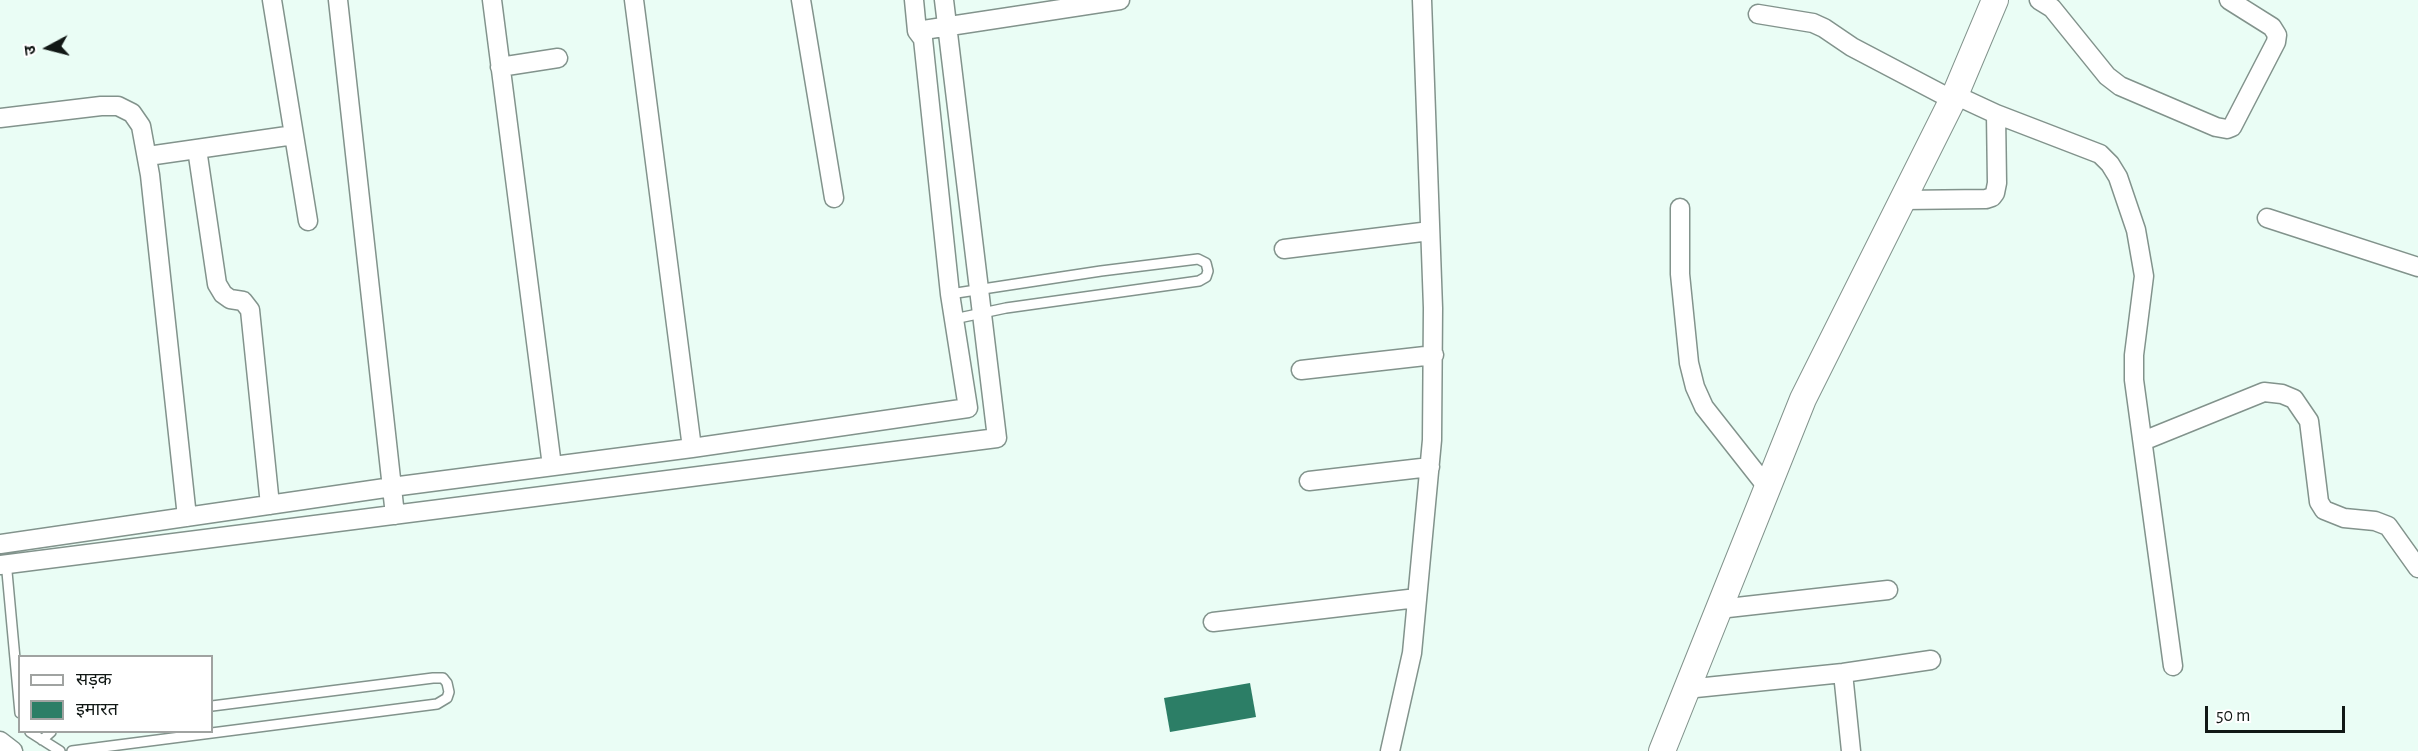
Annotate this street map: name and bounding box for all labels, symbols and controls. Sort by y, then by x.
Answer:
north arrow [18,18,78,78]
text: उ [22,45,39,56]
legend [18,655,213,733]
text: सड़क [76,671,112,689]
scale bar [2208,694,2348,732]
text: इमारत [76,701,118,719]
text: 50 m [2216,707,2250,725]

